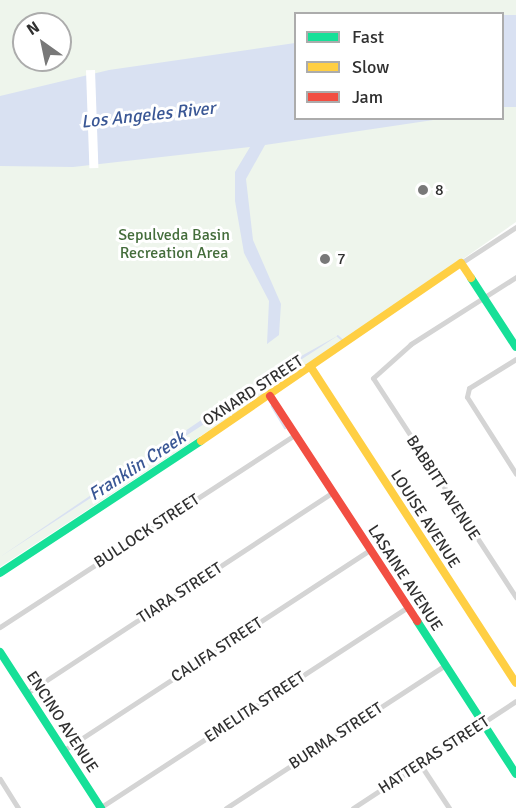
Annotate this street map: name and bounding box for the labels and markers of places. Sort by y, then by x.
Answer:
place label: 8 [435,180,444,200]
marker: 8 [416,183,430,197]
place label: 7 [337,249,346,269]
marker: 7 [318,252,332,266]

